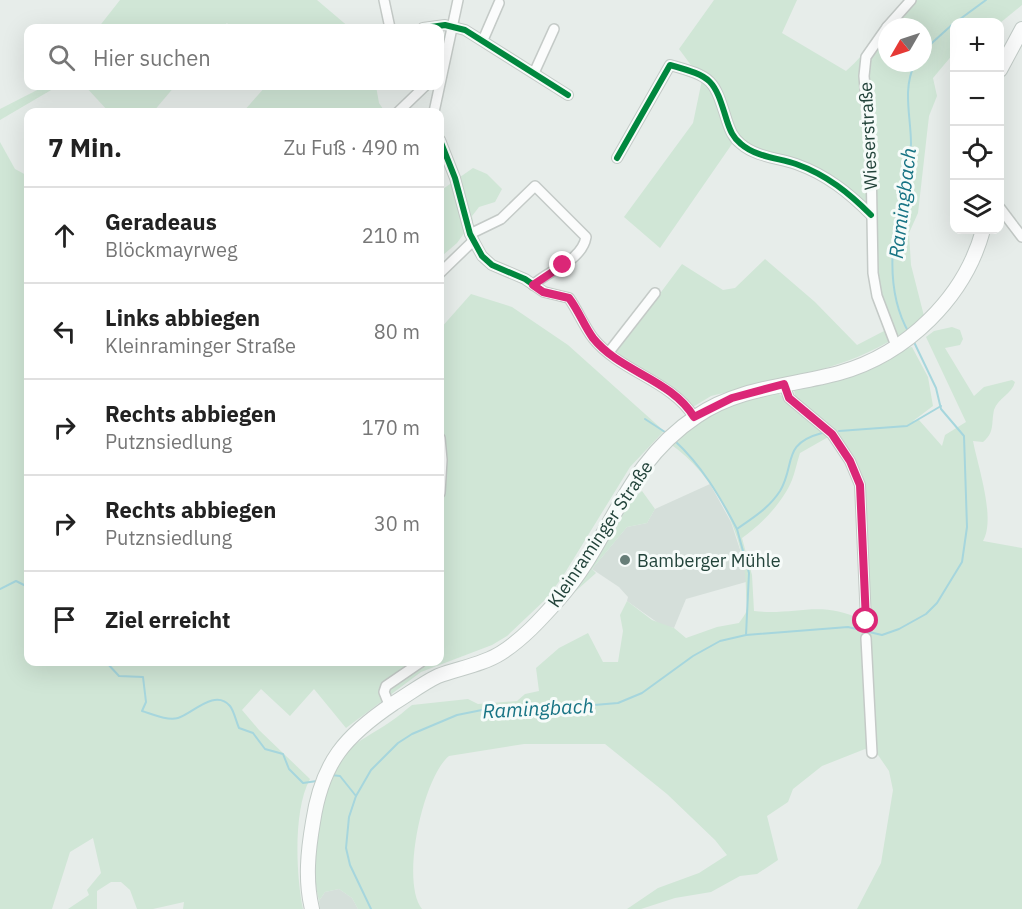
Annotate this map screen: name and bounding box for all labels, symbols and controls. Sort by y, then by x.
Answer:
north arrow [878,18,932,72]
map controls [950,18,1004,234]
button: + [950,18,1004,72]
search box [24,24,444,90]
icon: search [45,41,78,74]
text: Hier suchen [93,43,211,72]
button: − [950,72,1004,126]
street label: Wieserstraße [854,81,882,191]
button: locate [950,126,1004,180]
text: 7 Min. [48,130,122,164]
text: Zu Fuß · 490 m [283,134,420,161]
water label: Ramingbach [882,146,922,260]
button: layers [950,180,1004,234]
text: Geradeaus [105,207,217,236]
icon: ahead [48,219,81,252]
text: 210 m [362,222,420,249]
text: Blöckmayrweg [105,236,238,263]
route end [549,251,575,277]
text: Links abbiegen [105,303,260,332]
icon: left [48,315,81,348]
text: 80 m [374,318,420,345]
text: Kleinraminger Straße [105,332,296,359]
text: Rechts abbiegen [105,399,276,428]
icon: right [48,411,81,444]
text: 170 m [362,414,420,441]
text: Putznsiedlung [105,428,232,455]
street label: Kleinraminger Straße [542,456,658,612]
text: Rechts abbiegen [105,495,276,524]
icon: right [48,507,81,540]
text: 30 m [374,510,420,537]
text: Putznsiedlung [105,524,232,551]
place label: Bamberger Mühle [637,549,781,572]
marker: Bamberger Mühle [618,553,632,567]
icon: arrive [48,603,81,636]
text: Ziel erreicht [105,605,230,634]
route start [852,607,878,633]
water label: Ramingbach [482,692,594,724]

